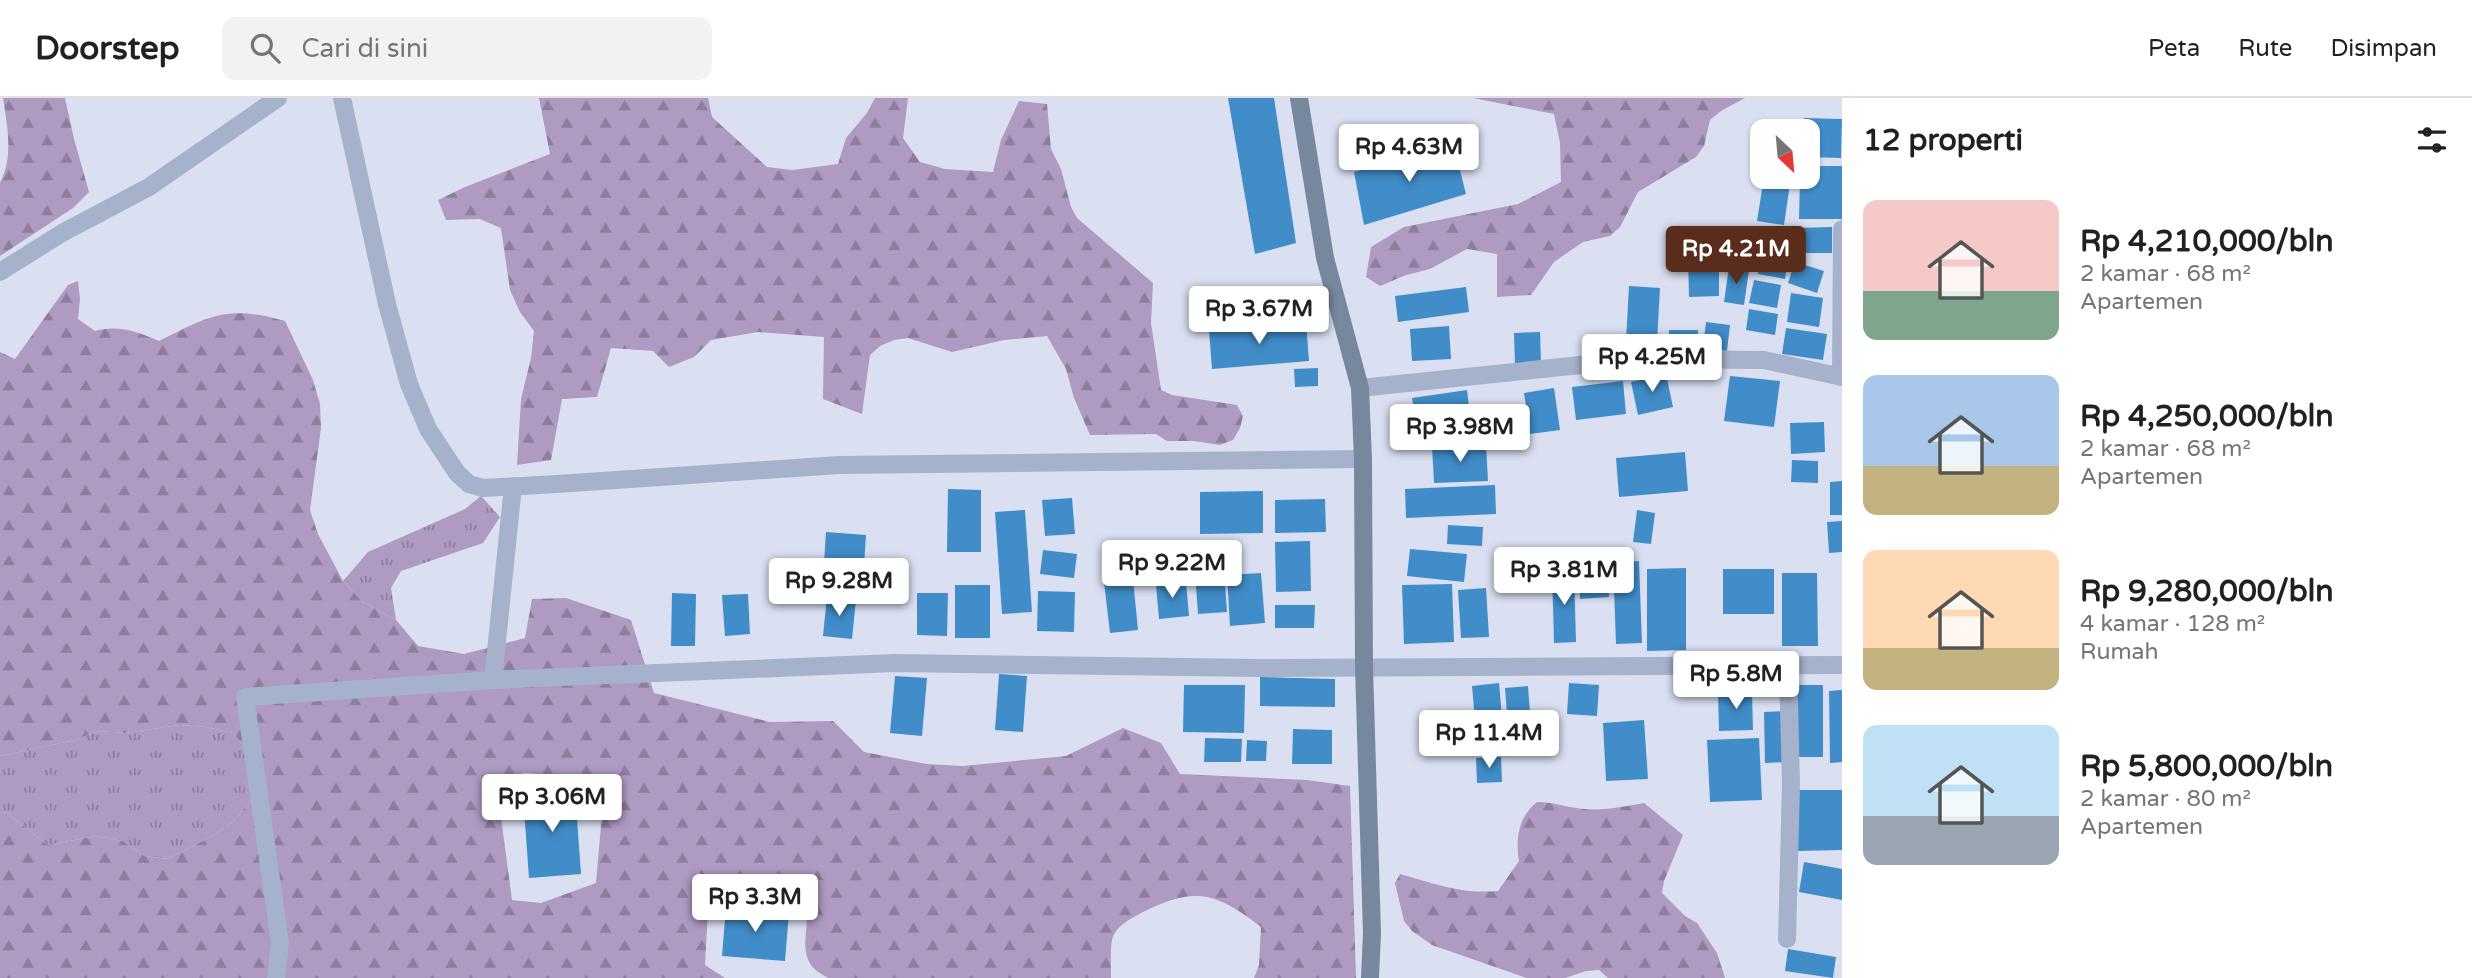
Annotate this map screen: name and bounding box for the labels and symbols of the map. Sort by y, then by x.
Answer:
north arrow [1750,119,1820,189]
pin: Rp 4.63M [1337,125,1481,184]
pin: Rp 4.21M [1664,226,1808,286]
pin: Rp 3.67M [1187,286,1331,346]
pin: Rp 4.25M [1580,334,1724,394]
pin: Rp 3.98M [1388,404,1532,464]
pin: Rp 9.22M [1100,540,1244,600]
pin: Rp 3.81M [1492,547,1636,607]
pin: Rp 9.28M [767,559,911,618]
pin: Rp 5.8M [1671,652,1801,711]
pin: Rp 11.4M [1417,710,1561,770]
pin: Rp 3.06M [480,774,624,834]
pin: Rp 3.3M [690,874,820,934]

